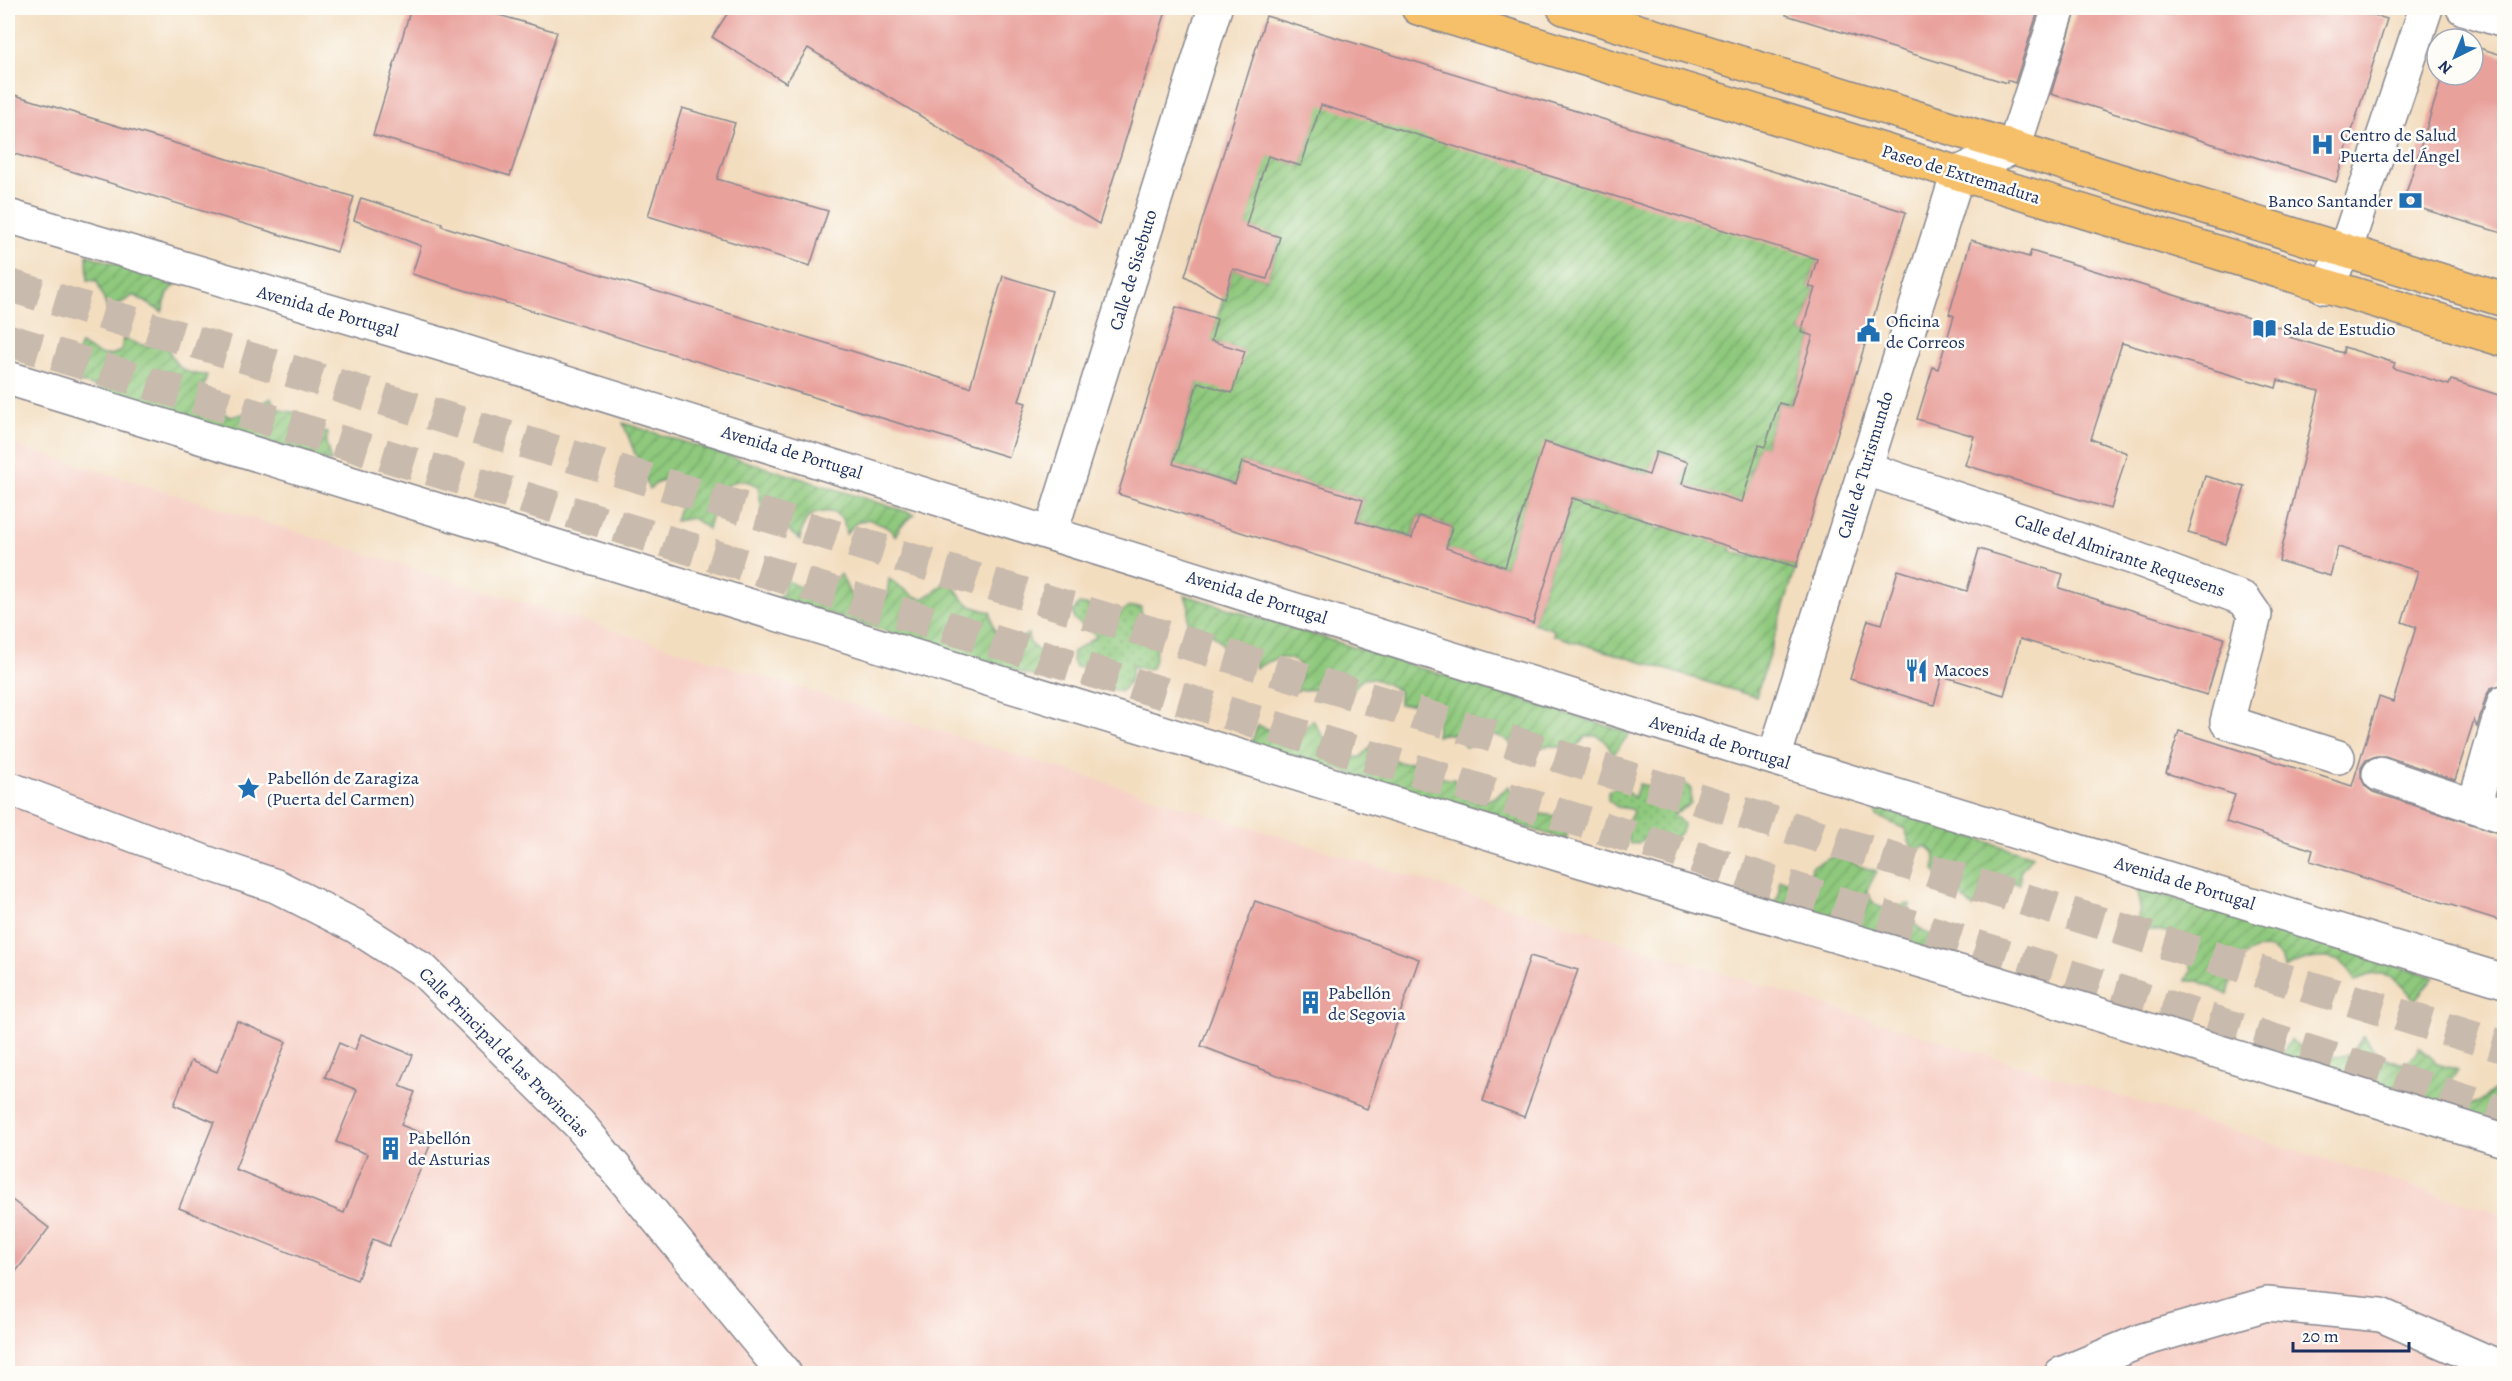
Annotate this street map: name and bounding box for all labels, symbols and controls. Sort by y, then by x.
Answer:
north arrow [2425,27,2485,87]
text: N [2433,55,2457,79]
place label: Centro de Salud Puerta del Ángel [2340,123,2460,168]
hospital icon: Centro de Salud Puerta del Ángel [2309,132,2335,158]
street label: Paseo de Extremadura [1879,138,2044,210]
bank icon: Banco Santander [2398,188,2424,214]
place label: Banco Santander [2268,189,2393,213]
street label: Calle de Sisebuto [1103,207,1163,333]
street label: Avenida de Portugal [254,279,402,343]
place label: Oficina de Correos [1886,309,1965,354]
library icon: Sala de Estudio [2252,316,2278,342]
place label: Sala de Estudio [2283,317,2395,341]
public building icon: Oficina de Correos [1855,318,1881,344]
street label: Calle de Turismundo [1831,388,1899,542]
street label: Avenida de Portugal [718,419,866,485]
street label: Calle del Almirante Requesens [2012,508,2228,602]
street label: Avenida de Portugal [1183,564,1331,630]
restaurant icon: Macoes [1903,657,1929,683]
place label: Macoes [1934,658,1989,682]
street label: Avenida de Portugal [1646,709,1794,775]
place label: Pabellón de Zaragiza (Puerta del Carmen) [267,766,420,811]
place icon: Pabellón de Zaragiza (Puerta del Carmen) [236,775,262,801]
street label: Avenida de Portugal [2111,850,2259,916]
street label: Calle Principal de las Provincias [414,962,594,1142]
place label: Pabellón de Segovia [1328,981,1406,1026]
building icon: Pabellón de Segovia [1297,990,1323,1016]
place label: Pabellón de Asturias [408,1126,490,1171]
building icon: Pabellón de Asturias [377,1135,403,1161]
scale bar [2293,1315,2408,1353]
text: 20 m [2302,1324,2339,1348]

